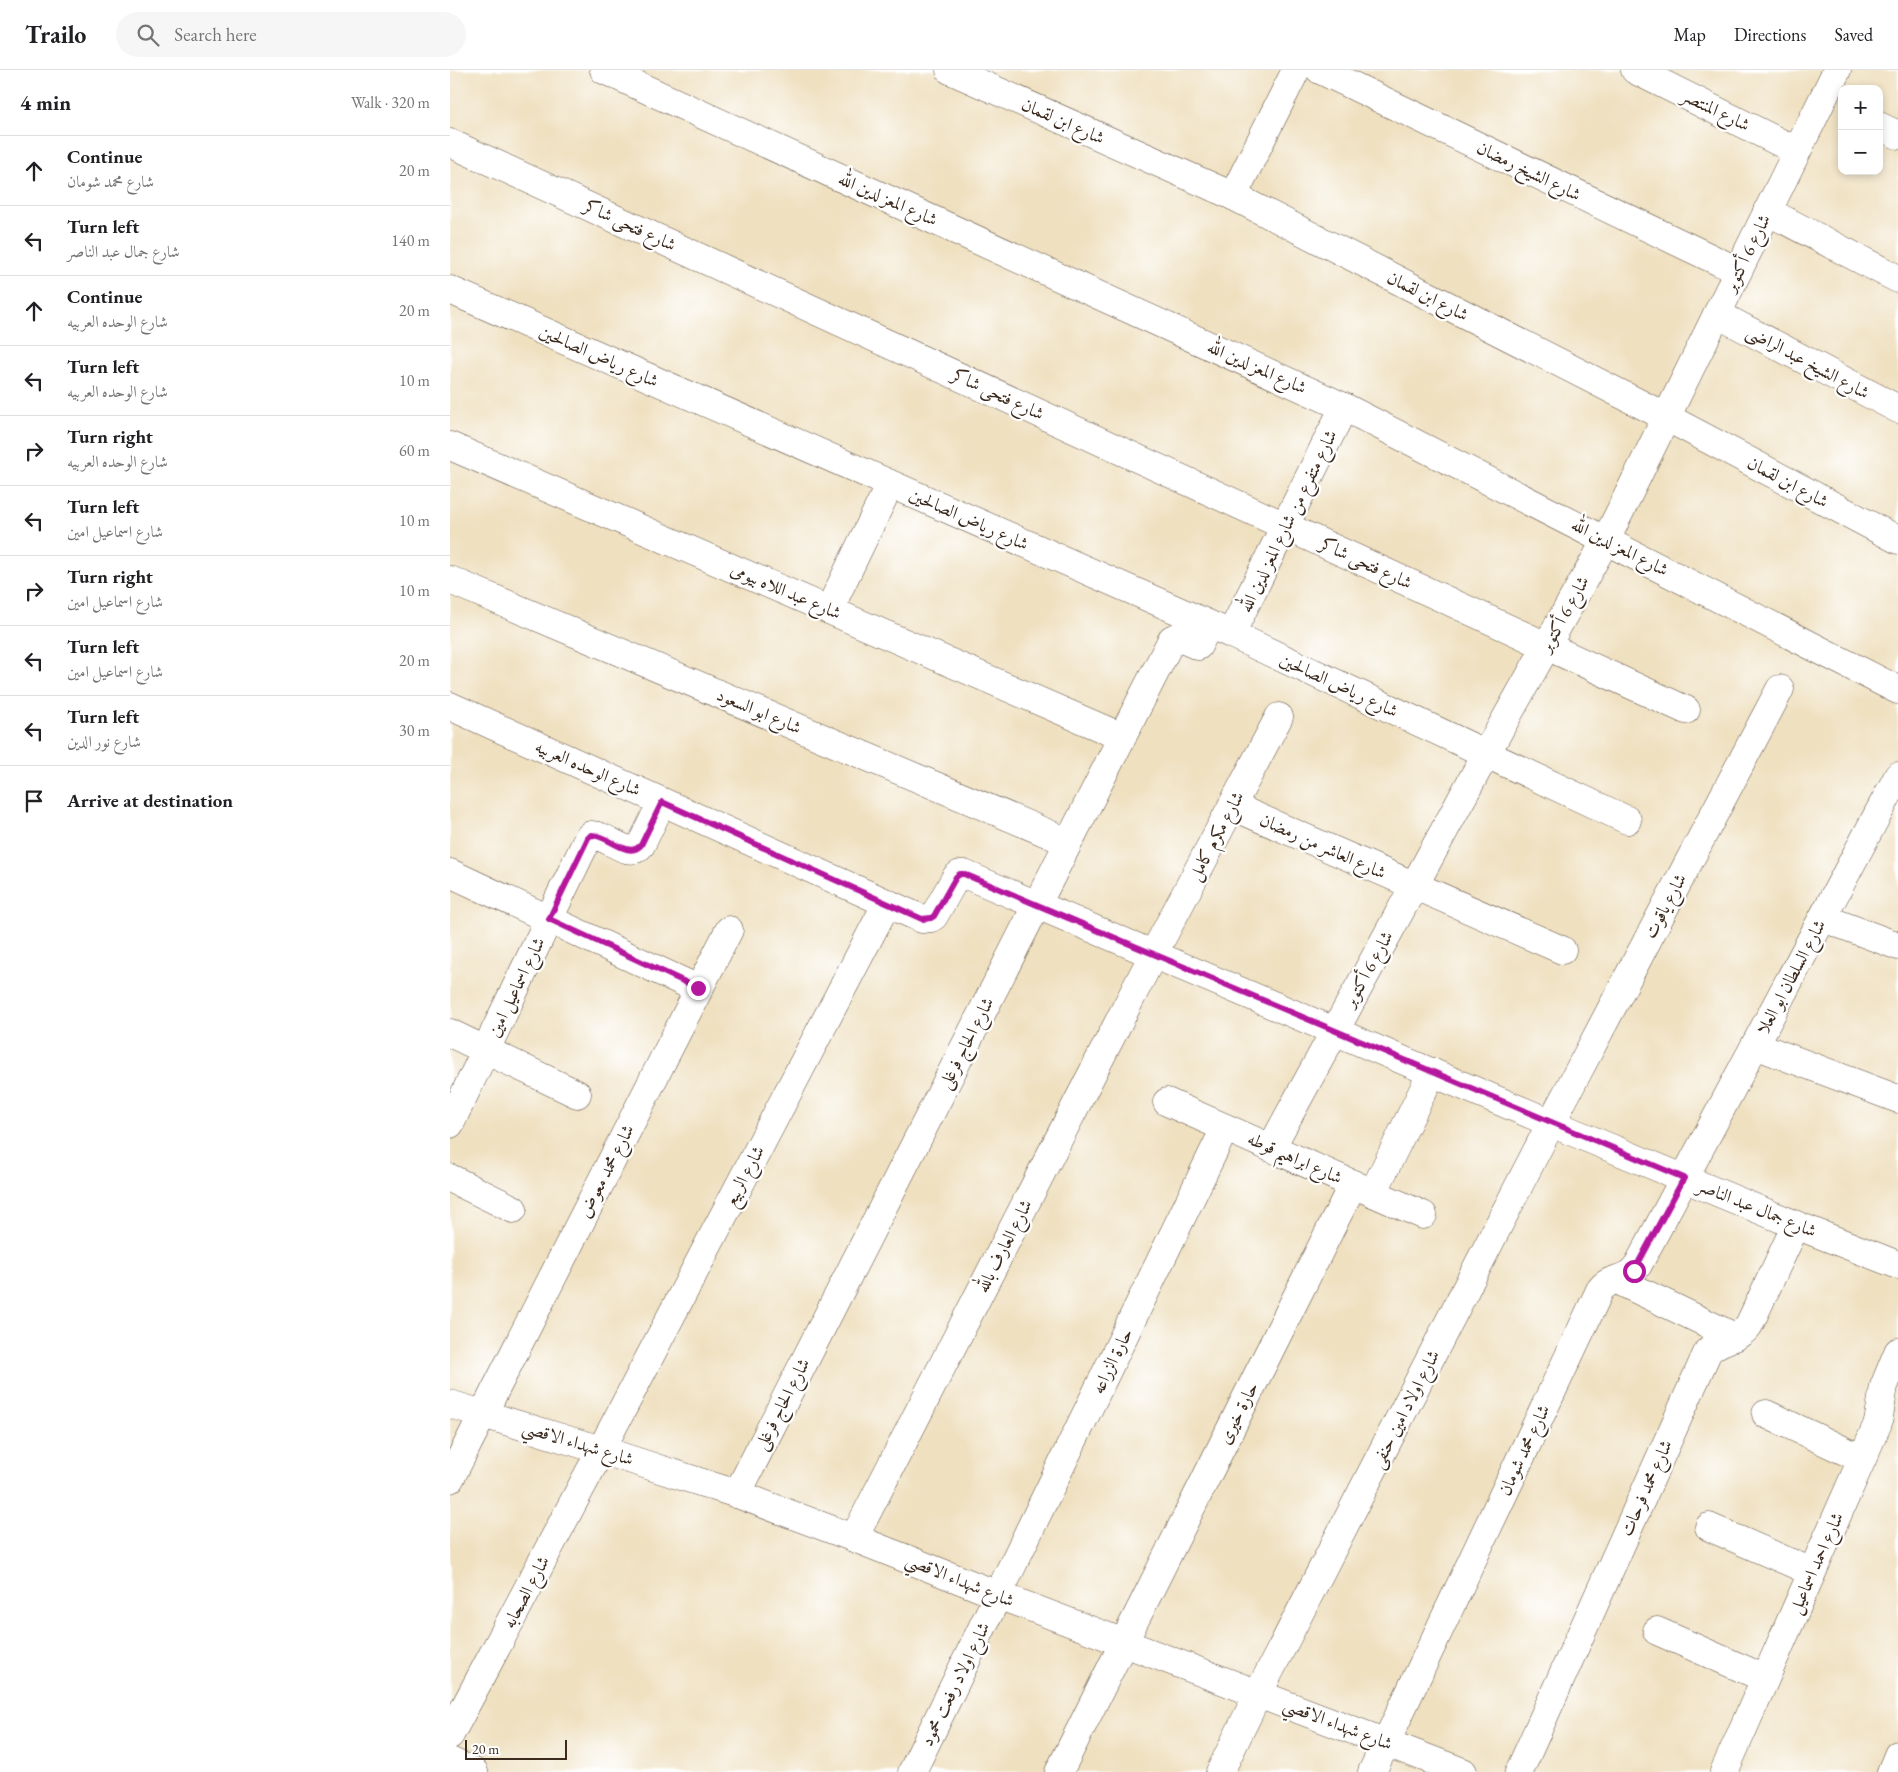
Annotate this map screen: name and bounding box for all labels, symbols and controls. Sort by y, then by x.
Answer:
search box [116,12,466,57]
text: Trailo [25,19,86,50]
icon: search [134,21,162,49]
text: Search here [174,22,257,47]
text: Map [1674,23,1706,46]
text: Directions [1734,23,1806,46]
text: Saved [1834,23,1873,46]
street label: شارع المنتصر [1675,82,1754,139]
map controls [1838,85,1883,175]
button: + [1838,85,1883,130]
text: 4 min [20,89,71,116]
text: Walk · 320 m [351,92,430,113]
street label: شارع ابن لقمان [1016,92,1108,153]
button: − [1838,130,1883,175]
street label: شارع الشيخ رمضان [1471,135,1585,210]
text: Continue [67,144,142,169]
icon: ahead [20,157,48,185]
text: 20 m [399,160,430,181]
street label: شارع المعز لدين الله [833,165,942,234]
text: شارع محمد شومان [67,171,154,192]
street label: شارع فتحى شاكر [577,192,680,260]
street label: شارع 6 أكتوبر [1716,210,1779,299]
text: Turn left [67,214,139,239]
icon: left [20,227,48,255]
text: 140 m [391,230,430,251]
text: شارع جمال عبد الناصر [67,241,180,262]
street label: شارع ابن لقمان [1382,265,1473,329]
text: Continue [67,284,142,309]
icon: ahead [20,297,48,325]
text: 20 m [399,300,430,321]
text: شارع الوحده العربيه [67,311,168,332]
street label: شارع رياض الصالحين [534,319,662,396]
street label: شارع الشيخ عبد الراضى [1740,319,1874,408]
street label: شارع المعز لدين الله [1202,333,1311,402]
text: Turn left [67,354,139,379]
street label: شارع فتحى شاكر [945,361,1048,429]
icon: left [20,367,48,395]
text: 10 m [399,370,430,391]
text: شارع الوحده العربيه [67,381,168,402]
text: Turn right [67,424,153,449]
street label: شارع متفرع من شارع المعز لدين الله [1231,425,1345,618]
icon: right [20,437,48,465]
text: 60 m [399,440,430,461]
text: شارع الوحده العربيه [67,451,168,472]
street label: شارع ابن لقمان [1742,451,1833,516]
street label: شارع رياض الصالحين [904,482,1032,559]
text: Turn left [67,494,139,519]
icon: left [20,507,48,535]
text: 10 m [399,510,430,531]
street label: شارع المعز لدين الله [1566,510,1674,585]
text: شارع اسماعيل امين [67,521,163,542]
street label: شارع فتحى شاكر [1313,530,1416,598]
street label: شارع عبد اللاه بيومى [726,557,845,628]
text: Turn right [67,564,153,589]
street label: شارع 6 أكتوبر [1531,571,1597,660]
icon: right [20,577,48,605]
text: 10 m [399,580,430,601]
text: شارع اسماعيل امين [67,591,163,612]
text: Turn left [67,634,139,659]
icon: left [20,647,48,675]
street label: شارع رياض الصالحين [1275,647,1402,726]
text: 20 m [399,650,430,671]
text: شارع اسماعيل امين [67,661,163,682]
street label: شارع ابو السعود [712,682,805,742]
text: Turn left [67,704,139,729]
icon: left [20,717,48,745]
text: 30 m [399,720,430,741]
text: شارع نور الدين [67,731,141,752]
street label: شارع الوحده العربيه [530,734,645,805]
icon: arrive [20,787,48,815]
street label: شارع مكرم كامل [1182,787,1253,887]
text: Arrive at destination [67,788,233,813]
street label: شارع العاشر من رمضان [1255,807,1390,887]
street label: شارع ياقوت [1638,869,1695,944]
street label: شارع السلطان ابو العلا [1751,915,1834,1040]
street label: شارع 6 أكتوبر [1335,926,1401,1015]
street label: شارع اسماعيل امين [481,933,553,1042]
route end [687,977,710,1000]
street label: شارع الحاج فرغلى [933,993,1003,1095]
street label: شارع محمد معوض [572,1120,642,1223]
street label: شارع ابراهيم قوطه [1241,1126,1346,1195]
street label: شارع الربيع [718,1141,774,1213]
street label: شارع جمال عبد الناصر [1691,1172,1820,1246]
street label: شارع العارف بالله [968,1194,1040,1298]
route start [1623,1260,1646,1283]
street label: حارة الزراعه [1086,1324,1137,1397]
street label: شارع اولاد امين حنفى [1365,1346,1448,1474]
street label: شارع الحاج فرغلى [749,1354,819,1456]
street label: حارة خيرى [1212,1378,1263,1448]
street label: شارع محمد شومان [1492,1401,1558,1501]
street label: شارع شهداء الاقصي [518,1415,637,1476]
street label: شارع محمد فرحات [1614,1436,1681,1541]
street label: شارع احمد اسماعيل [1783,1508,1852,1619]
street label: شارع شهداء الاقصي [900,1547,1018,1617]
street label: شارع الصحابه [497,1552,558,1634]
street label: شارع اولاد رفعت محمود [915,1618,998,1751]
street label: شارع شهداء الاقصي [1278,1692,1396,1761]
scale bar [465,1737,568,1760]
text: 20 m [472,1740,499,1758]

